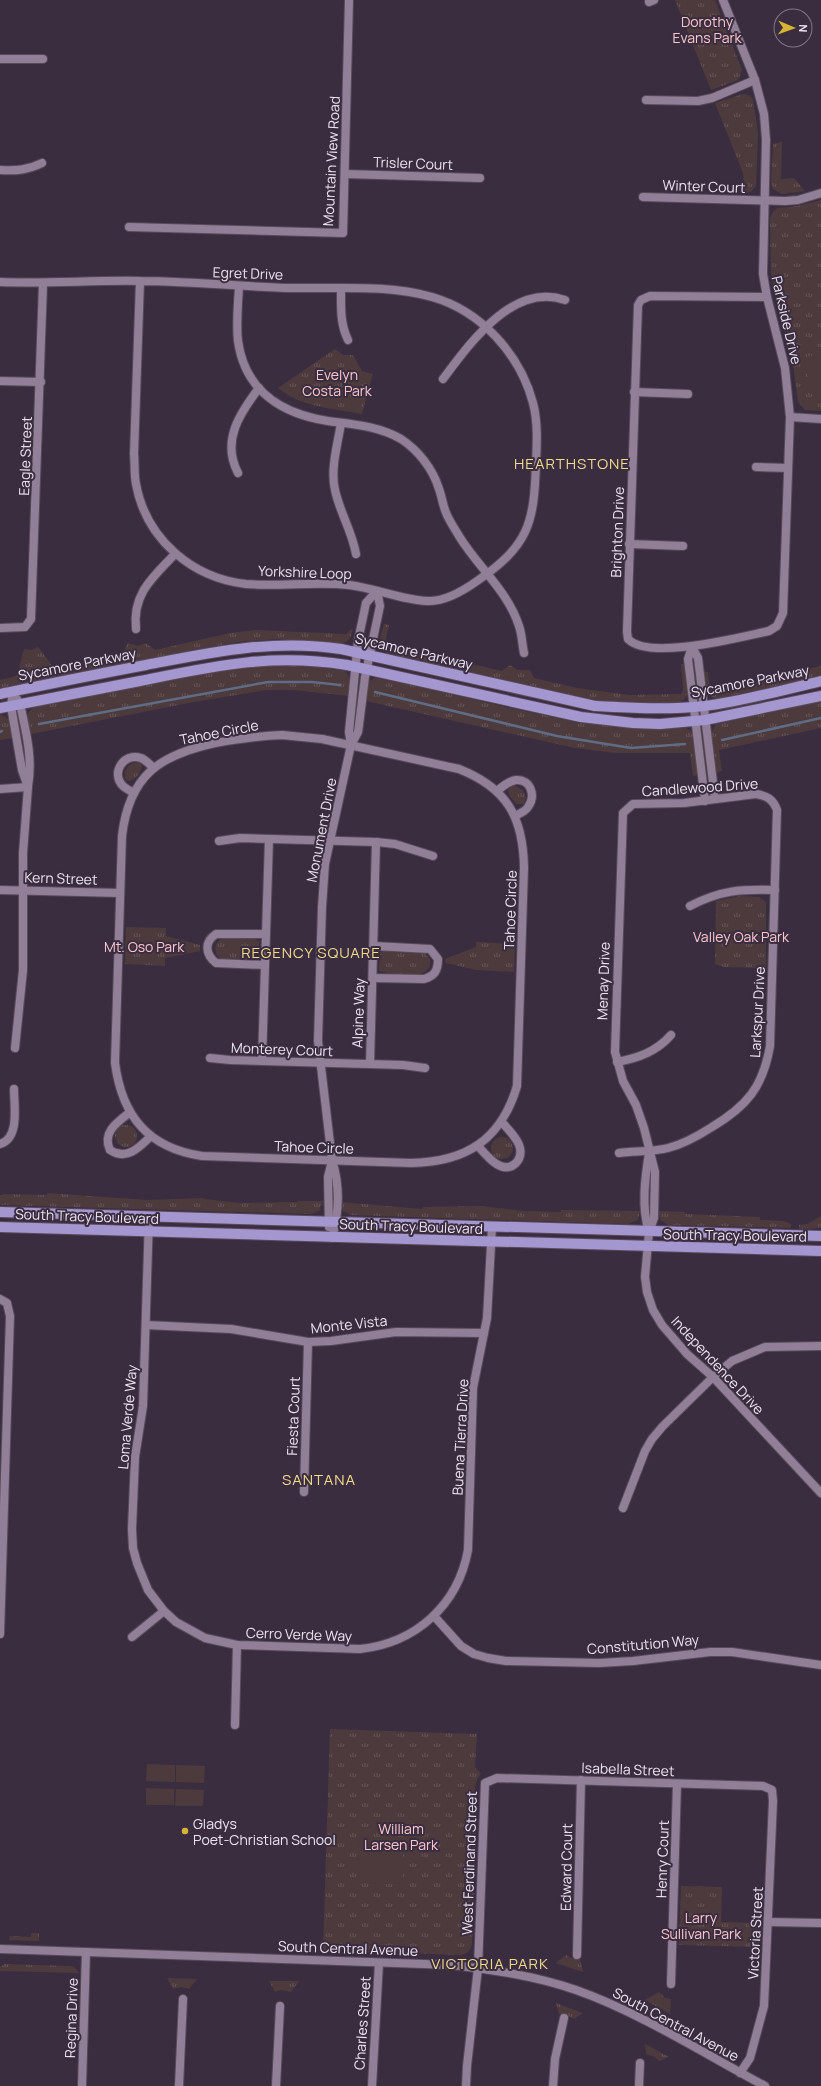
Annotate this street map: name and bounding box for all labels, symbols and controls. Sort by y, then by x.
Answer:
north arrow [773,8,813,48]
park label: Dorothy Evans Park [673,12,742,47]
text: N [796,24,811,33]
street label: Mountain View Road [318,95,344,227]
street label: Trisler Court [373,152,454,174]
street label: Winter Court [662,175,746,197]
street label: Egret Drive [212,262,284,284]
street label: Parkside Drive [768,274,806,366]
park label: Evelyn Costa Park [302,365,373,400]
street label: Eagle Street [14,416,36,496]
district label: HEARTHSTONE [514,453,630,474]
street label: Brighton Drive [606,486,628,578]
street label: Yorkshire Loop [258,561,352,583]
street label: Sycamore Parkway [353,628,475,674]
street label: Sycamore Parkway [16,643,138,685]
street label: Sycamore Parkway [689,660,811,702]
street label: Tahoe Circle [178,715,260,749]
street label: Candlewood Drive [641,773,759,801]
street label: Monument Drive [302,776,340,884]
street label: Kern Street [24,867,98,889]
street label: Tahoe Circle [499,870,521,950]
park label: Valley Oak Park [693,927,790,946]
park label: Mt. Oso Park [104,937,185,956]
district label: REGENCY SQUARE [241,942,381,963]
street label: Menay Drive [592,942,614,1020]
street label: Larkspur Drive [745,966,769,1058]
street label: Alpine Way [347,977,369,1048]
street label: Monterey Court [231,1038,334,1060]
street label: Tahoe Circle [274,1136,354,1158]
street label: South Tracy Boulevard [15,1204,159,1228]
street label: South Tracy Boulevard [339,1214,483,1238]
street label: South Tracy Boulevard [663,1224,807,1246]
street label: Monte Vista [310,1311,388,1337]
street label: Independence Drive [667,1312,769,1418]
street label: Loma Verde Way [113,1363,141,1470]
street label: Fiesta Court [282,1376,304,1456]
street label: Buena Tierra Drive [447,1378,473,1496]
district label: SANTANA [282,1469,356,1490]
street label: Cerro Verde Way [245,1623,353,1645]
street label: Constitution Way [586,1630,700,1658]
street label: Isabella Street [581,1758,675,1780]
street label: West Ferdinand Street [457,1790,481,1935]
place label: Gladys Poet-Christian School [193,1814,336,1849]
park label: William Larsen Park [364,1819,439,1854]
street label: Henry Court [651,1819,673,1898]
street label: Edward Court [556,1823,576,1911]
marker: Gladys Poet-Christian School [180,1826,190,1836]
street label: Victoria Street [743,1886,767,1980]
park label: Larry Sullivan Park [661,1908,742,1943]
street label: South Central Avenue [278,1936,418,1960]
district label: VICTORIA PARK [431,1953,549,1974]
street label: Charles Street [349,1975,375,2070]
street label: Regina Drive [60,1978,82,2058]
street label: South Central Avenue [610,1983,742,2065]

